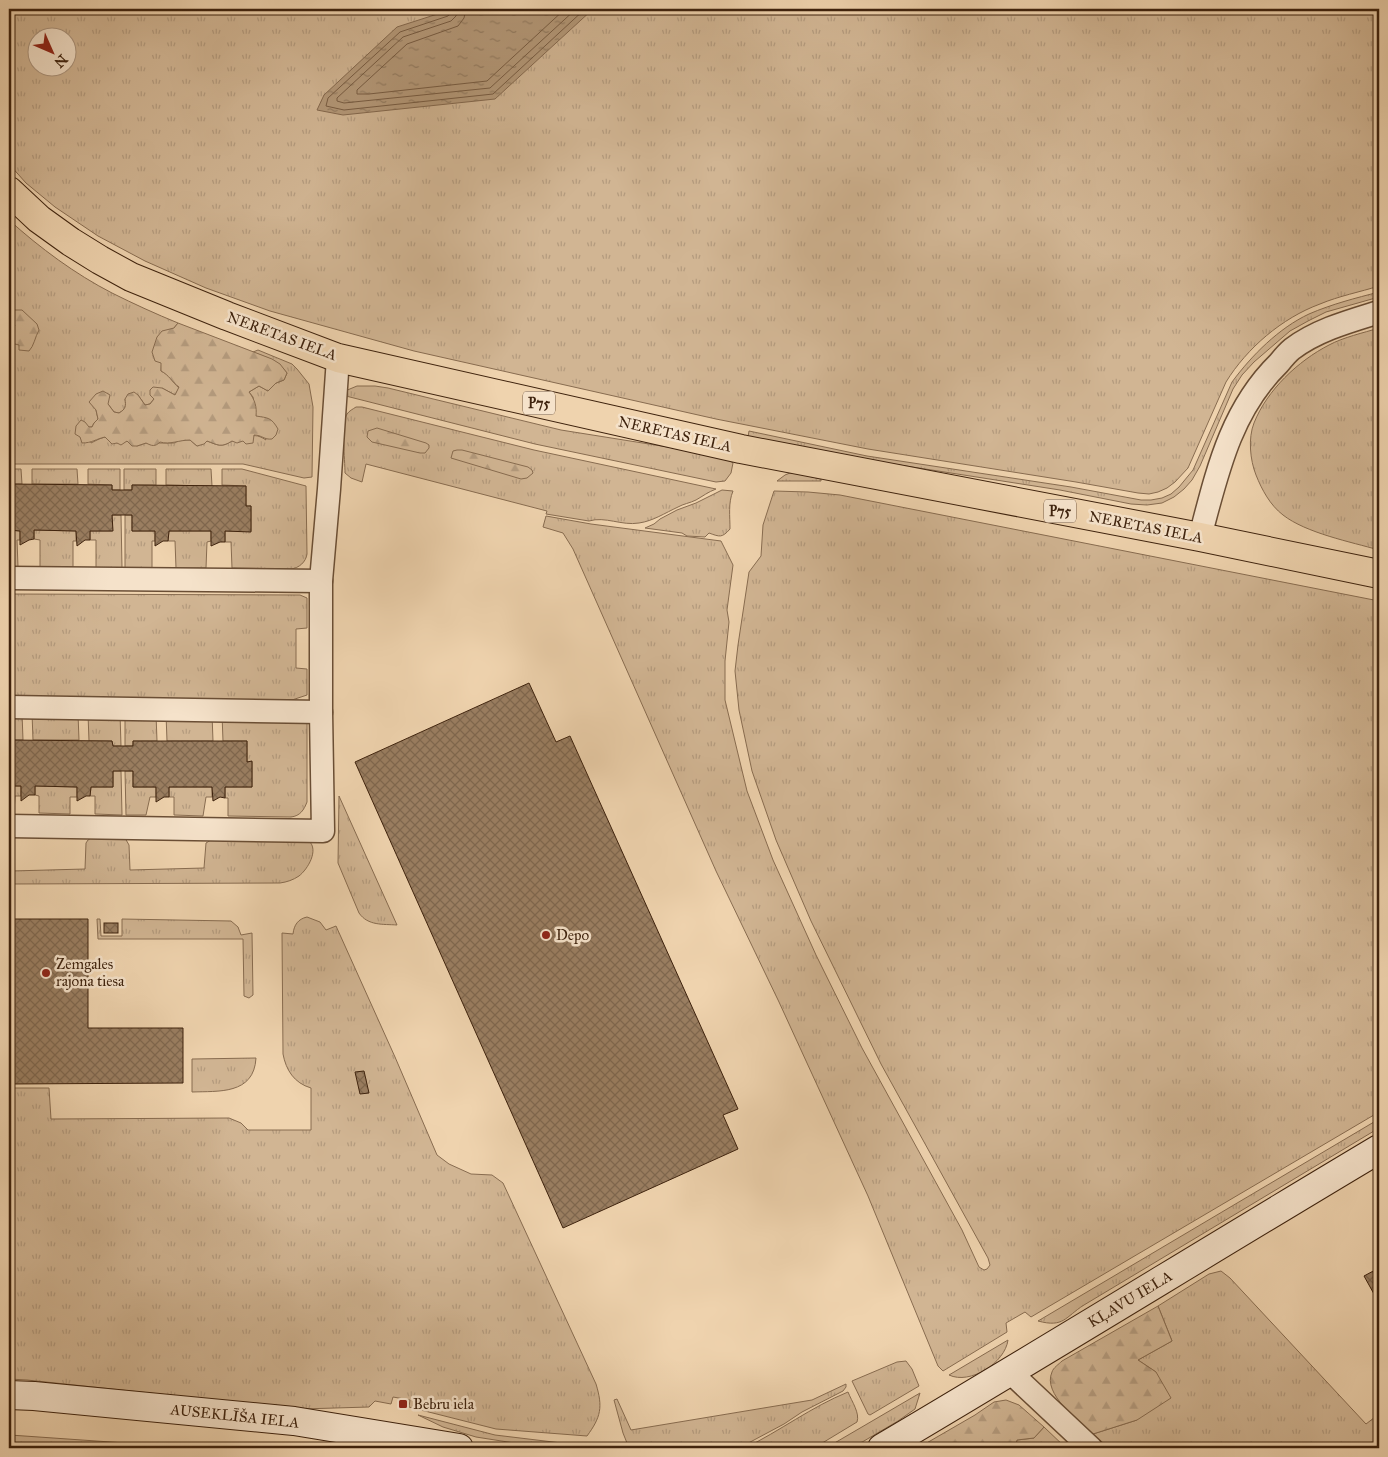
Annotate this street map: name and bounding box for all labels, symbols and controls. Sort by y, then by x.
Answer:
north arrow [28,28,78,78]
text: N [51,51,71,71]
street label: NERETAS IELA [225,308,339,364]
road number: P75 [523,392,555,414]
street label: NERETAS IELA [617,412,733,456]
road number: P75 [1044,500,1076,522]
street label: NERETAS IELA [1088,507,1204,547]
place label: Depo [556,926,590,944]
marker: Depo [540,929,552,941]
place label: Zemgales rajona tiesa [56,955,125,990]
marker: Zemgales rajona tiesa [40,967,52,979]
street label: KĻAVU IELA [1084,1267,1176,1331]
place label: Bebru iela [413,1395,475,1413]
marker: Bebru iela [397,1398,409,1410]
street label: AUSEKLĪŠA IELA [169,1399,300,1432]

